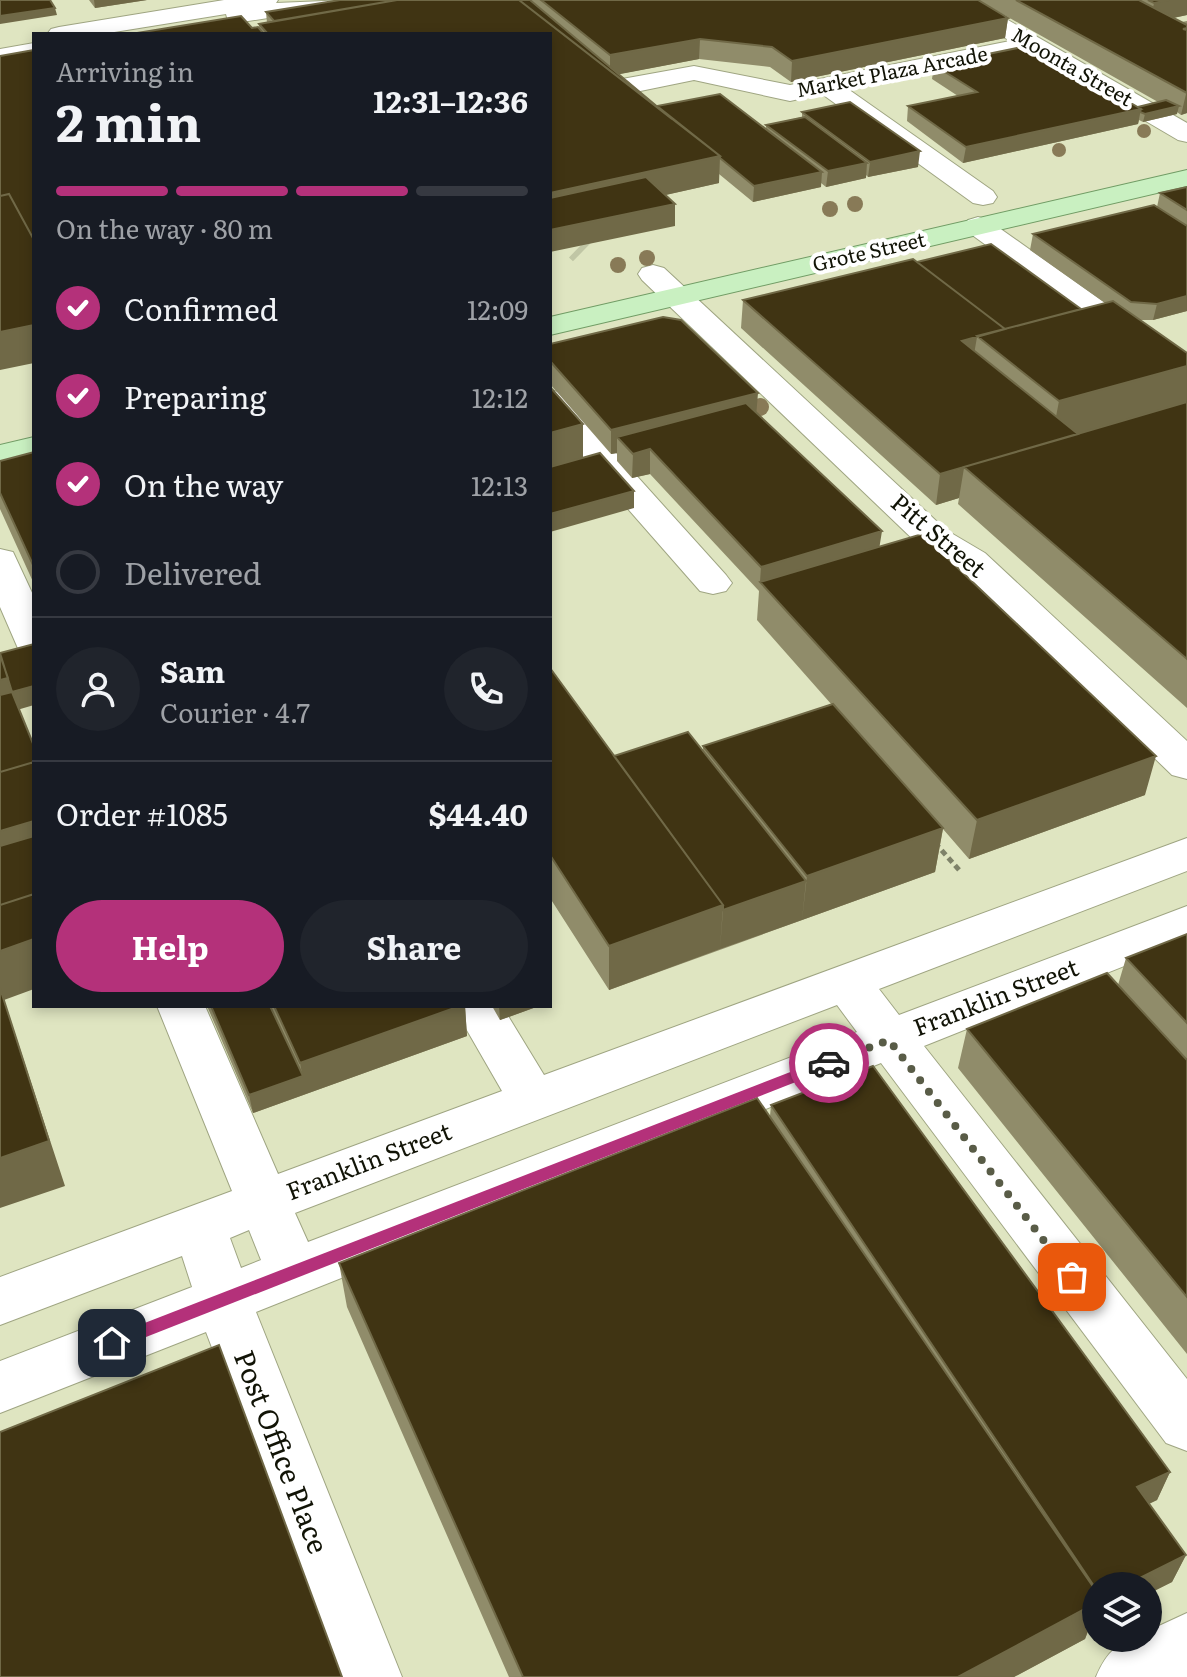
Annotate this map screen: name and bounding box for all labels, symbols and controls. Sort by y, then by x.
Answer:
street label: Moonta Street [1007,18,1139,112]
street label: Market Plaza Arcade [793,37,990,103]
text: Arriving in [56,51,194,90]
text: 12:31–12:36 [373,78,528,122]
text: 2 min [56,81,201,158]
text: On the way · 80 m [56,208,273,247]
street label: Grote Street [809,222,928,278]
icon: check [56,286,100,330]
text: Confirmed [124,286,278,330]
text: 12:09 [467,289,528,328]
icon: check [56,374,100,418]
text: Preparing [124,374,266,418]
text: 12:12 [472,377,528,416]
icon: check [56,462,100,506]
text: On the way [124,462,283,506]
text: 12:13 [471,465,528,504]
street label: Pitt Street [884,484,995,585]
text: Delivered [124,550,261,594]
button: person [56,647,140,731]
button: phone [444,647,528,731]
text: Sam [160,648,225,692]
text: Courier · 4.7 [160,692,310,731]
text: Order #1085 [56,791,228,835]
text: $44.40 [428,791,528,835]
button: Help [56,900,284,992]
button: Share [300,900,528,992]
street label: Franklin Street [908,948,1083,1043]
courier [789,1023,869,1103]
icon: car [807,1041,851,1085]
street label: Franklin Street [281,1112,456,1207]
pin [1038,1243,1106,1311]
icon: bag [1050,1255,1094,1299]
pin [78,1309,146,1377]
icon: home [90,1321,134,1365]
street label: Post Office Place [225,1343,341,1559]
map controls [1082,1572,1162,1652]
button: layers [1082,1572,1162,1652]

